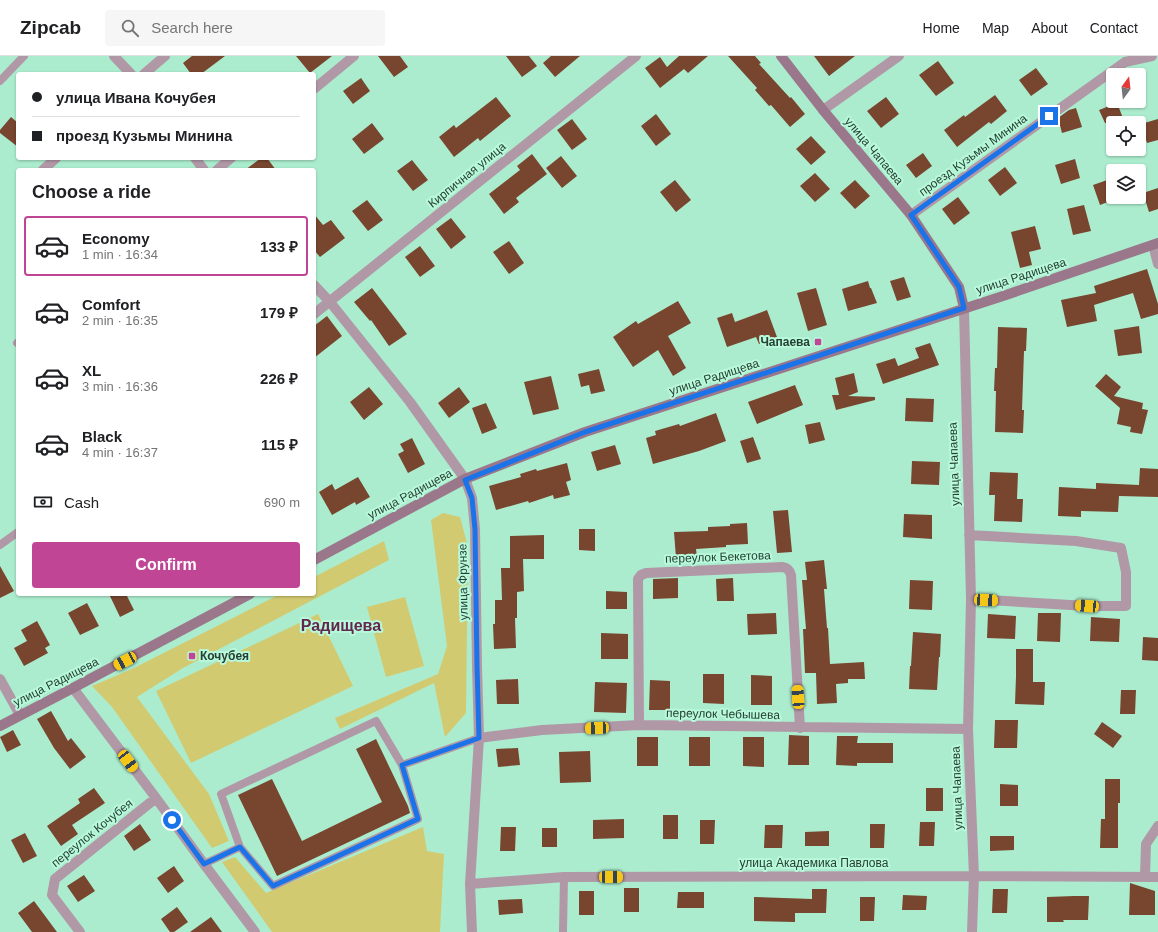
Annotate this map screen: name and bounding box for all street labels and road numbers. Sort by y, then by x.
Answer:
street label: проезд Кузьмы Минина [916,111,1030,199]
street label: улица Чапаева [842,114,906,188]
street label: Кирпичная улица [425,139,509,211]
street label: улица Радищева [974,255,1068,297]
street label: улица Радищева [667,356,761,398]
street label: улица Чапаева [946,422,962,506]
street label: улица Радищева [365,466,455,522]
street label: улица Фрунзе [455,543,471,620]
street label: переулок Бекетова [665,548,771,566]
street label: улица Радищева [11,654,101,709]
street label: переулок Чебышева [666,706,780,722]
street label: улица Чапаева [949,746,965,830]
street label: переулок Кочубея [49,796,135,870]
street label: улица Академика Павлова [740,856,889,870]

